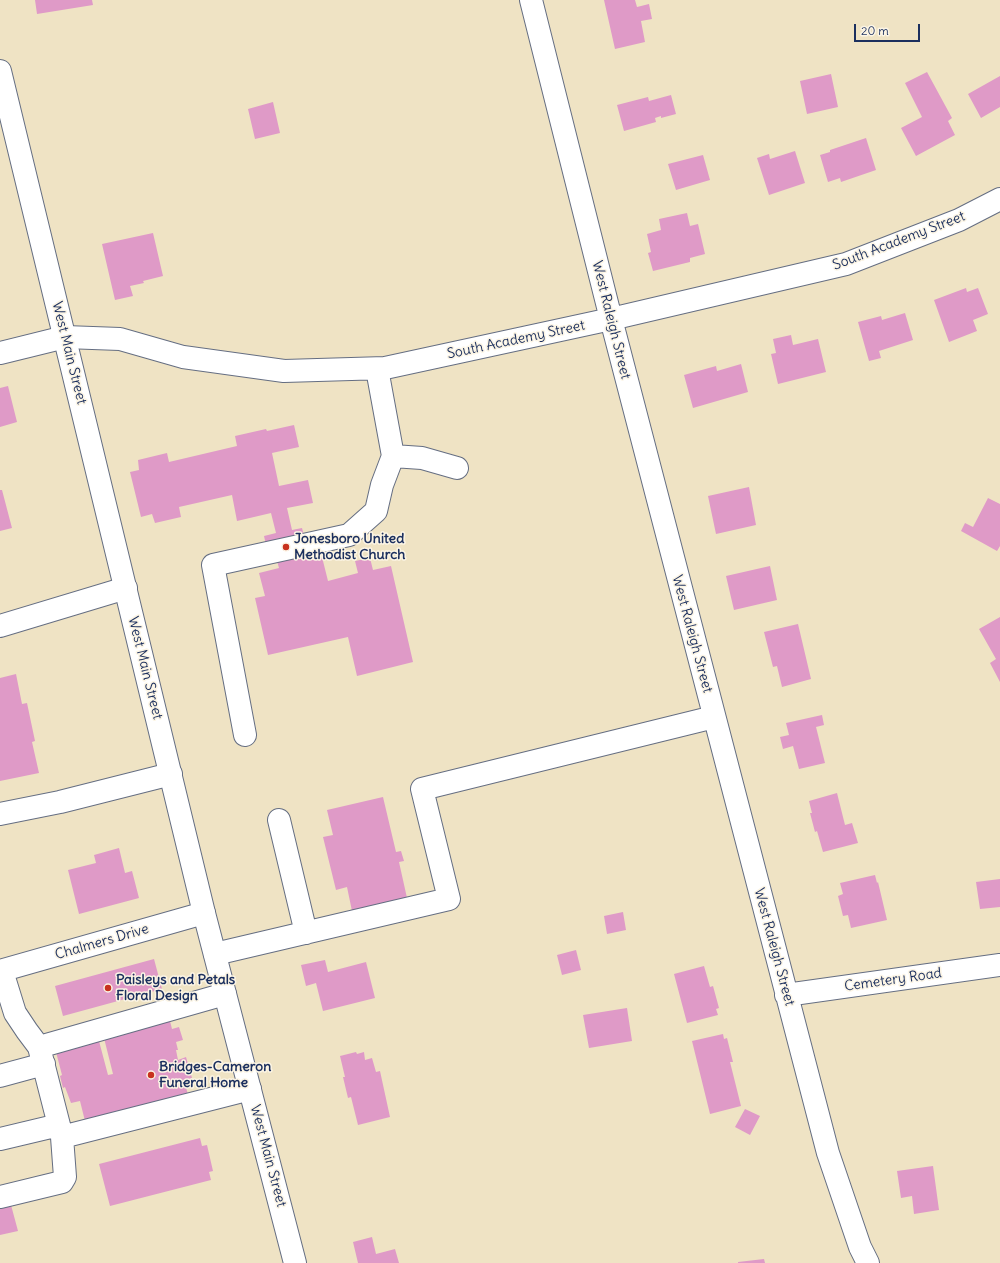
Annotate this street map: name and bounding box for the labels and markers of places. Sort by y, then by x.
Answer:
place label: Jonesboro United Methodist Church [294,531,405,564]
marker: Jonesboro United Methodist Church [281,542,291,552]
place label: Paisleys and Petals Floral Design [116,972,235,1004]
marker: Paisleys and Petals Floral Design [103,983,113,993]
place label: Bridges-Cameron Funeral Home [159,1059,271,1092]
marker: Bridges-Cameron Funeral Home [146,1070,156,1080]

